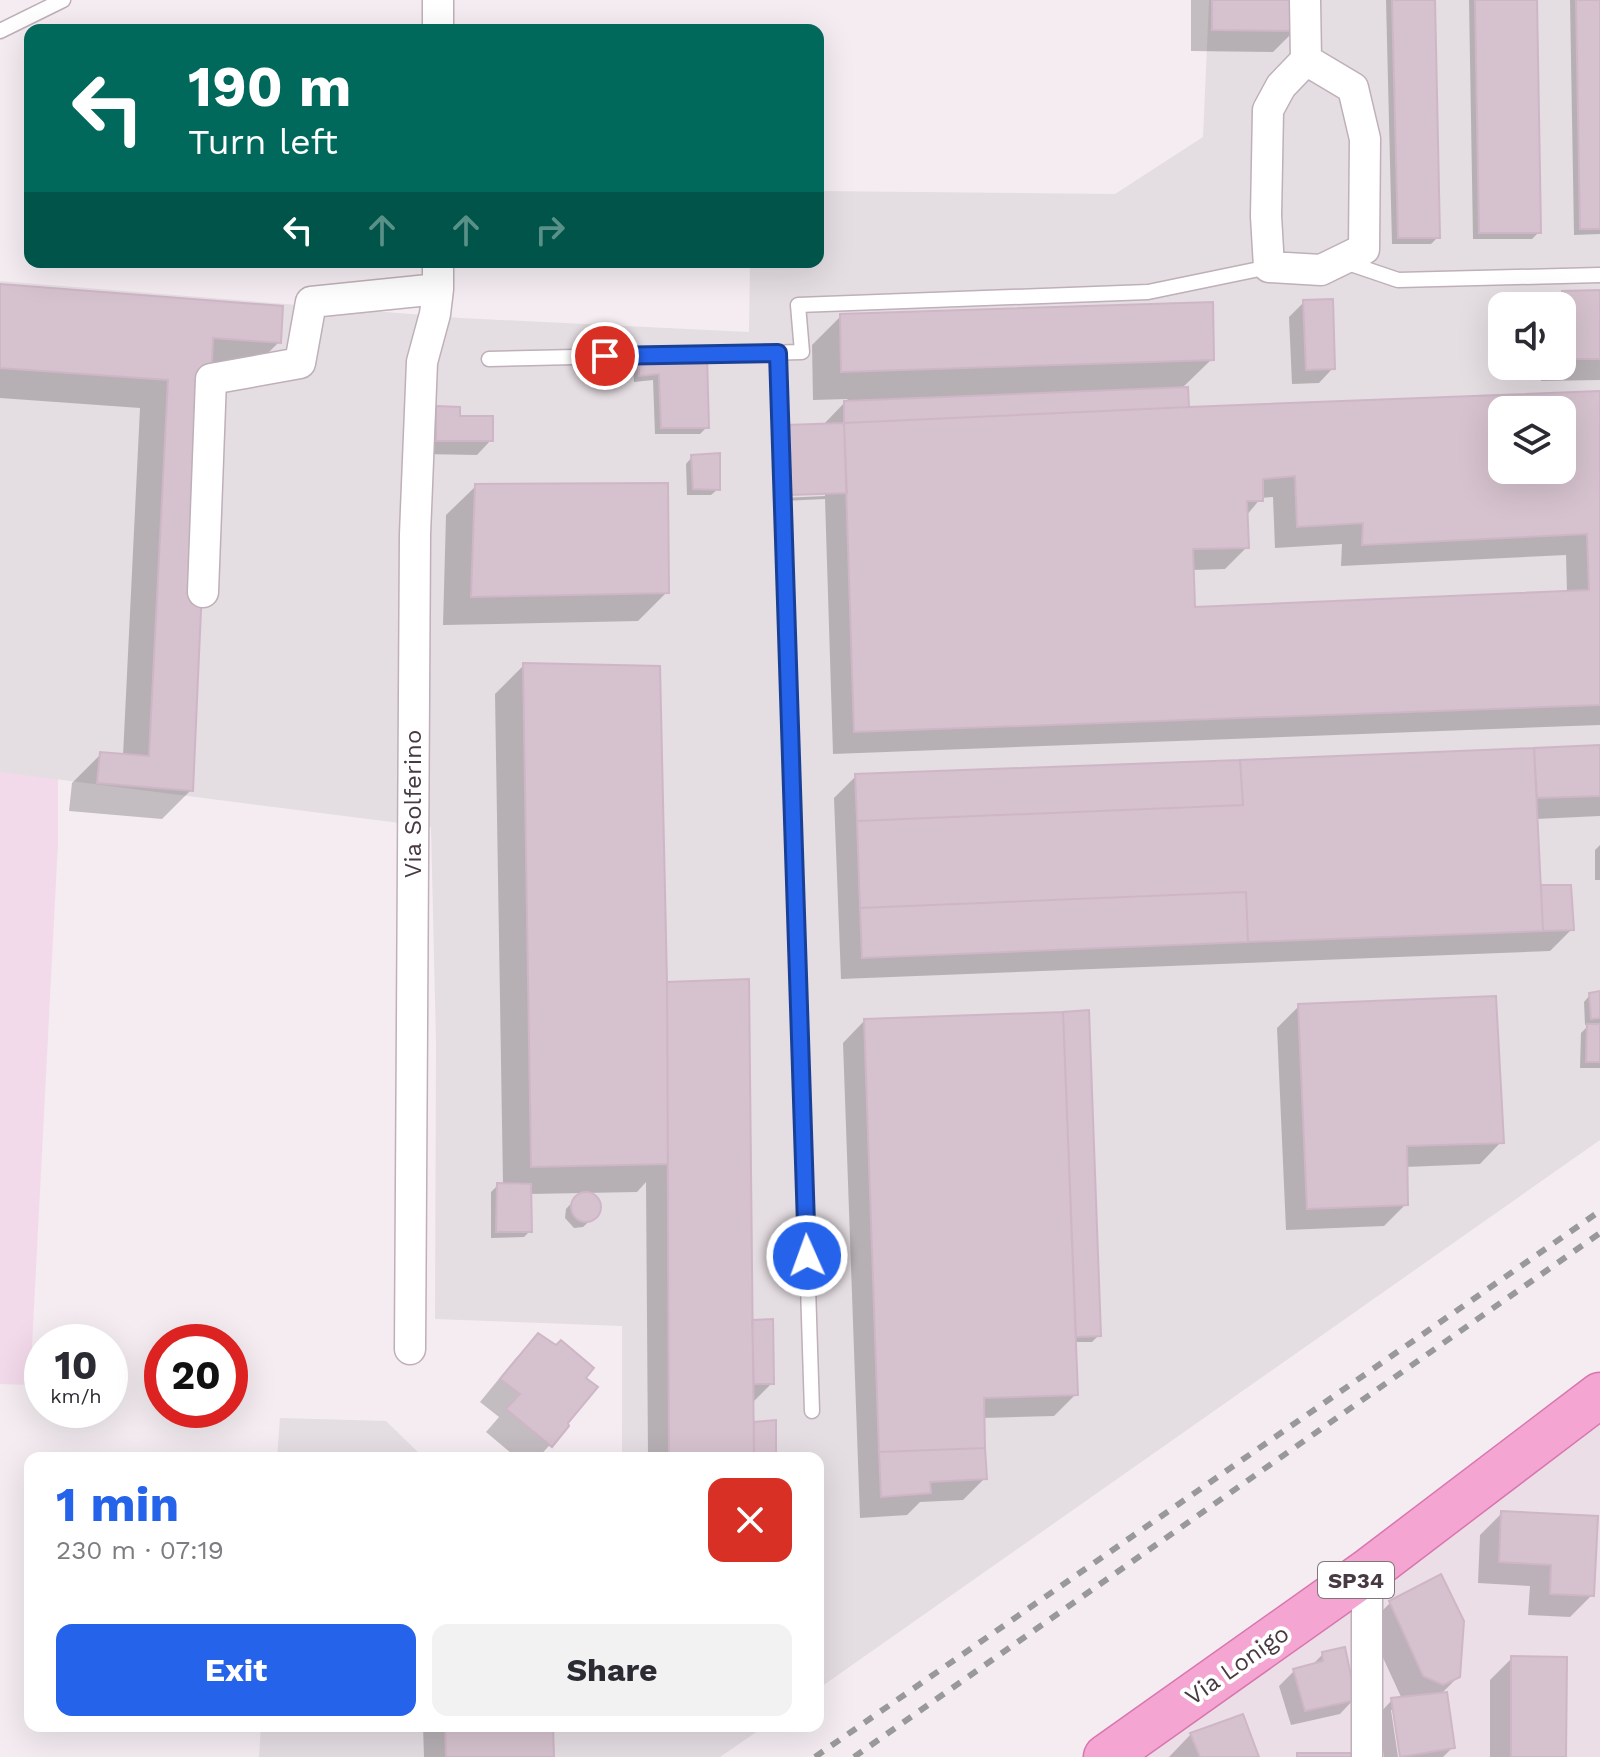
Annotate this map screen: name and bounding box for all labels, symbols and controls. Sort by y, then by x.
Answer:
text: 190 m [188,54,351,120]
icon: left [56,56,160,160]
text: Turn left [188,121,338,163]
icon: left [276,208,320,252]
icon: ahead [360,208,404,252]
icon: ahead [444,208,488,252]
icon: right [528,208,572,252]
map controls [1488,292,1576,484]
button: sound [1488,292,1576,380]
pin [571,322,639,390]
icon: arrive [583,334,627,378]
button: layers [1488,396,1576,484]
street label: Via Solferino [399,730,427,878]
position arrow [765,1214,849,1298]
speed limit sign: 20 [144,1324,248,1428]
text: 10 [55,1342,98,1389]
text: km/h [50,1384,102,1408]
text: 1 min [56,1476,179,1533]
button: close [708,1478,792,1562]
text: 230 m · 07:19 [56,1535,224,1565]
road number: SP34 [1318,1562,1394,1598]
street label: Via Lonigo [1180,1619,1294,1711]
button: Exit [56,1624,416,1716]
button: Share [432,1624,792,1716]

